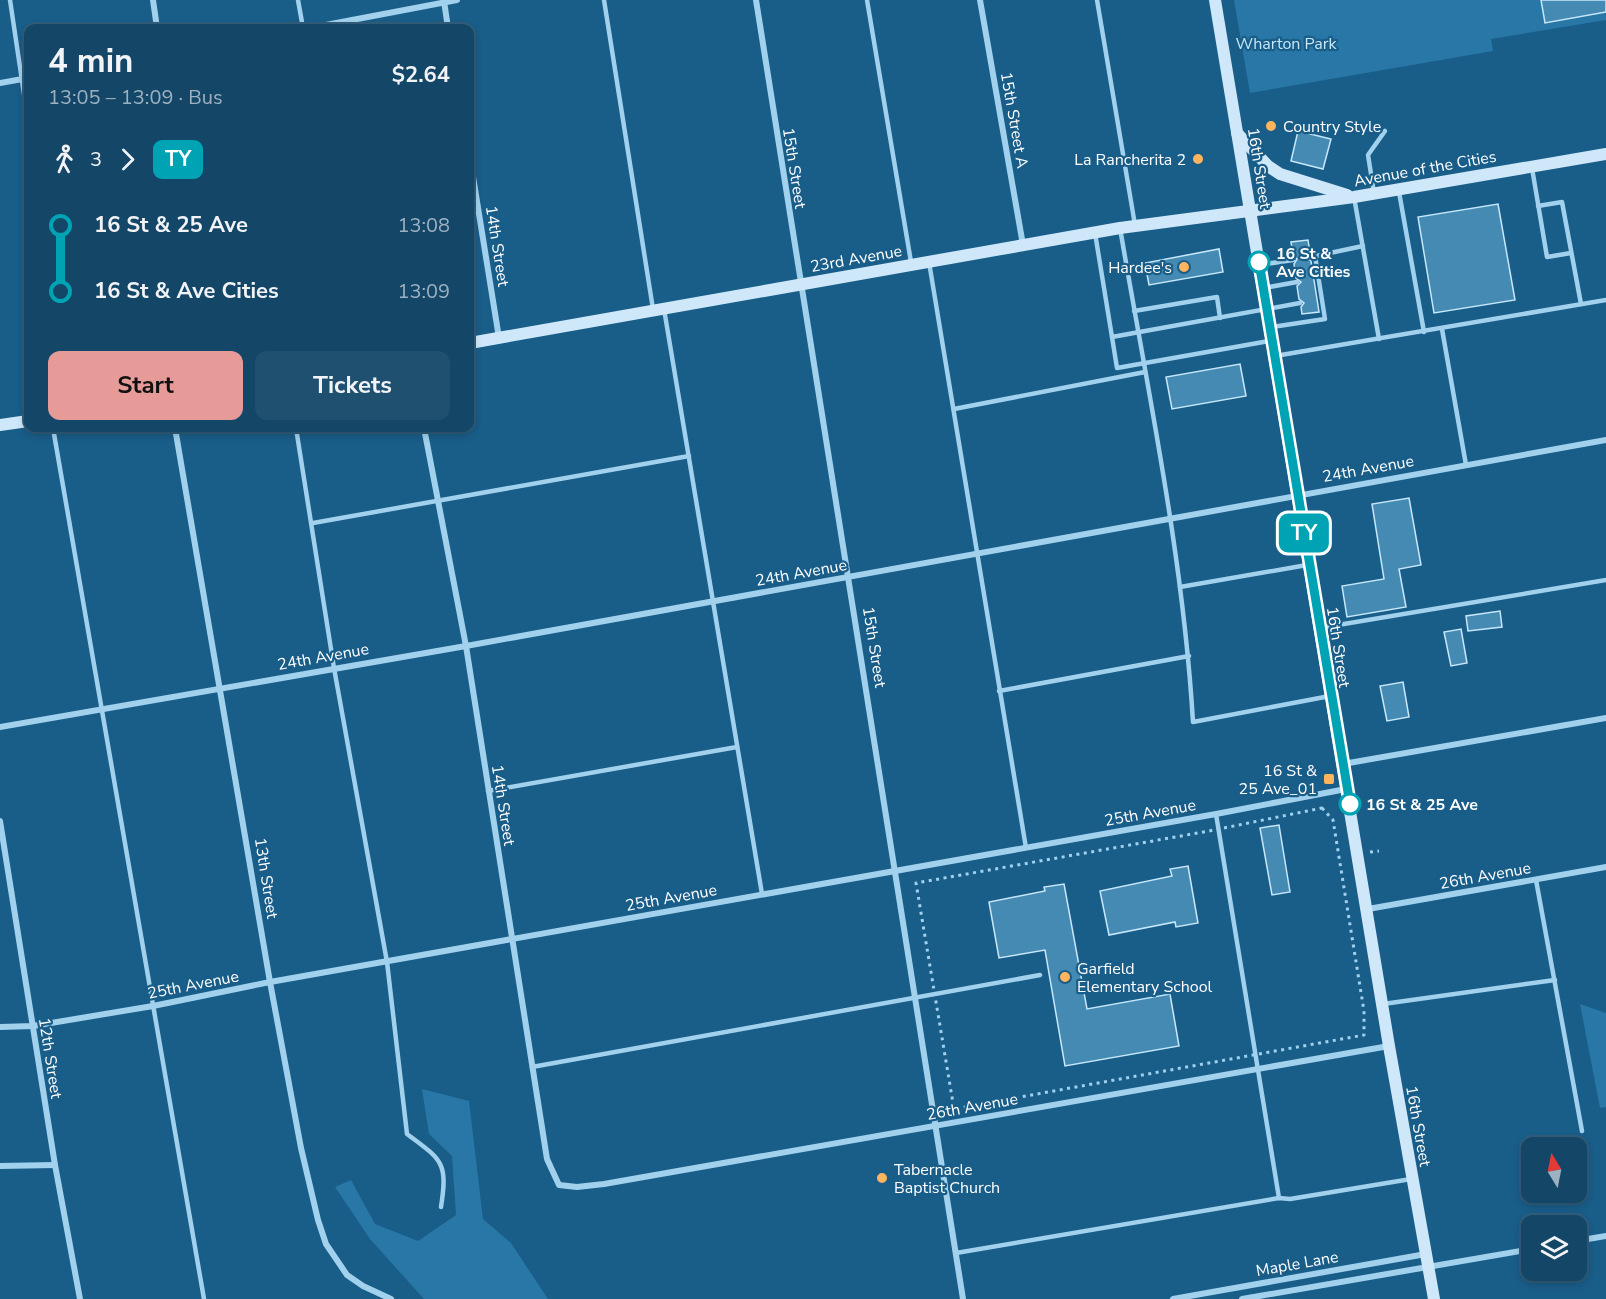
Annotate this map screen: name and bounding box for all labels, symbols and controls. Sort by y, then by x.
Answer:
park label: Wharton Park [1236,33,1337,55]
text: 4 min [48,39,133,84]
text: $2.64 [392,60,450,90]
street label: 15th Street A [995,70,1033,170]
text: 13:05 – 13:09 · Bus [48,84,223,111]
place label: Country Style [1283,116,1381,138]
marker: Country Style [1264,119,1278,133]
street label: 15th Street [777,126,811,211]
street label: 16th Street [1242,126,1276,211]
icon: walk [48,143,81,176]
icon: forward [111,143,144,176]
text: TY [165,145,191,173]
text: 3 [90,146,102,173]
street label: Avenue of the Cities [1352,146,1498,192]
place label: La Rancherita 2 [1074,149,1186,171]
marker: La Rancherita 2 [1191,152,1205,166]
street label: 14th Street [480,204,514,289]
text: 16 St & 25 Ave [94,210,248,240]
text: 13:08 [397,212,450,239]
street label: 23rd Avenue [809,240,904,278]
place label: 16 St & Ave Cities [1276,243,1351,283]
marker: 16 St & Ave Cities [1248,251,1270,273]
place label: Hardee's [1108,257,1172,279]
marker: Hardee's [1177,260,1191,274]
text: 16 St & Ave Cities [94,276,279,306]
text: 13:09 [397,278,450,305]
button: Start [48,351,243,420]
button: Tickets [255,351,450,420]
street label: 24th Avenue [1321,450,1416,488]
line badge: TY [1277,514,1331,552]
text: TY [1291,519,1317,547]
street label: 24th Avenue [754,554,849,592]
street label: 15th Street [857,605,891,690]
street label: 16th Street [1321,605,1355,690]
street label: 24th Avenue [276,638,371,676]
place label: 16 St & 25 Ave_01 [1239,760,1317,800]
street label: 14th Street [486,763,520,848]
marker: 16 St & 25 Ave_01 [1322,772,1336,786]
marker: 16 St & 25 Ave [1339,793,1361,815]
street label: 25th Avenue [1103,794,1198,832]
place label: 16 St & 25 Ave [1366,794,1478,816]
street label: 13th Street [249,836,283,921]
street label: 26th Avenue [1438,857,1533,895]
street label: 25th Avenue [624,879,719,917]
place label: Garfield Elementary School [1077,958,1213,998]
street label: 25th Avenue [146,965,241,1005]
marker: Garfield Elementary School [1058,970,1072,984]
street label: 12th Street [33,1016,67,1101]
street label: 16th Street [1400,1084,1436,1169]
street label: 26th Avenue [925,1088,1020,1126]
north arrow [1521,1137,1587,1203]
map controls [1521,1137,1587,1281]
place label: Tabernacle Baptist Church [894,1159,1000,1199]
marker: Tabernacle Baptist Church [875,1171,889,1185]
button: layers [1521,1215,1587,1281]
street label: Maple Lane [1254,1246,1340,1282]

